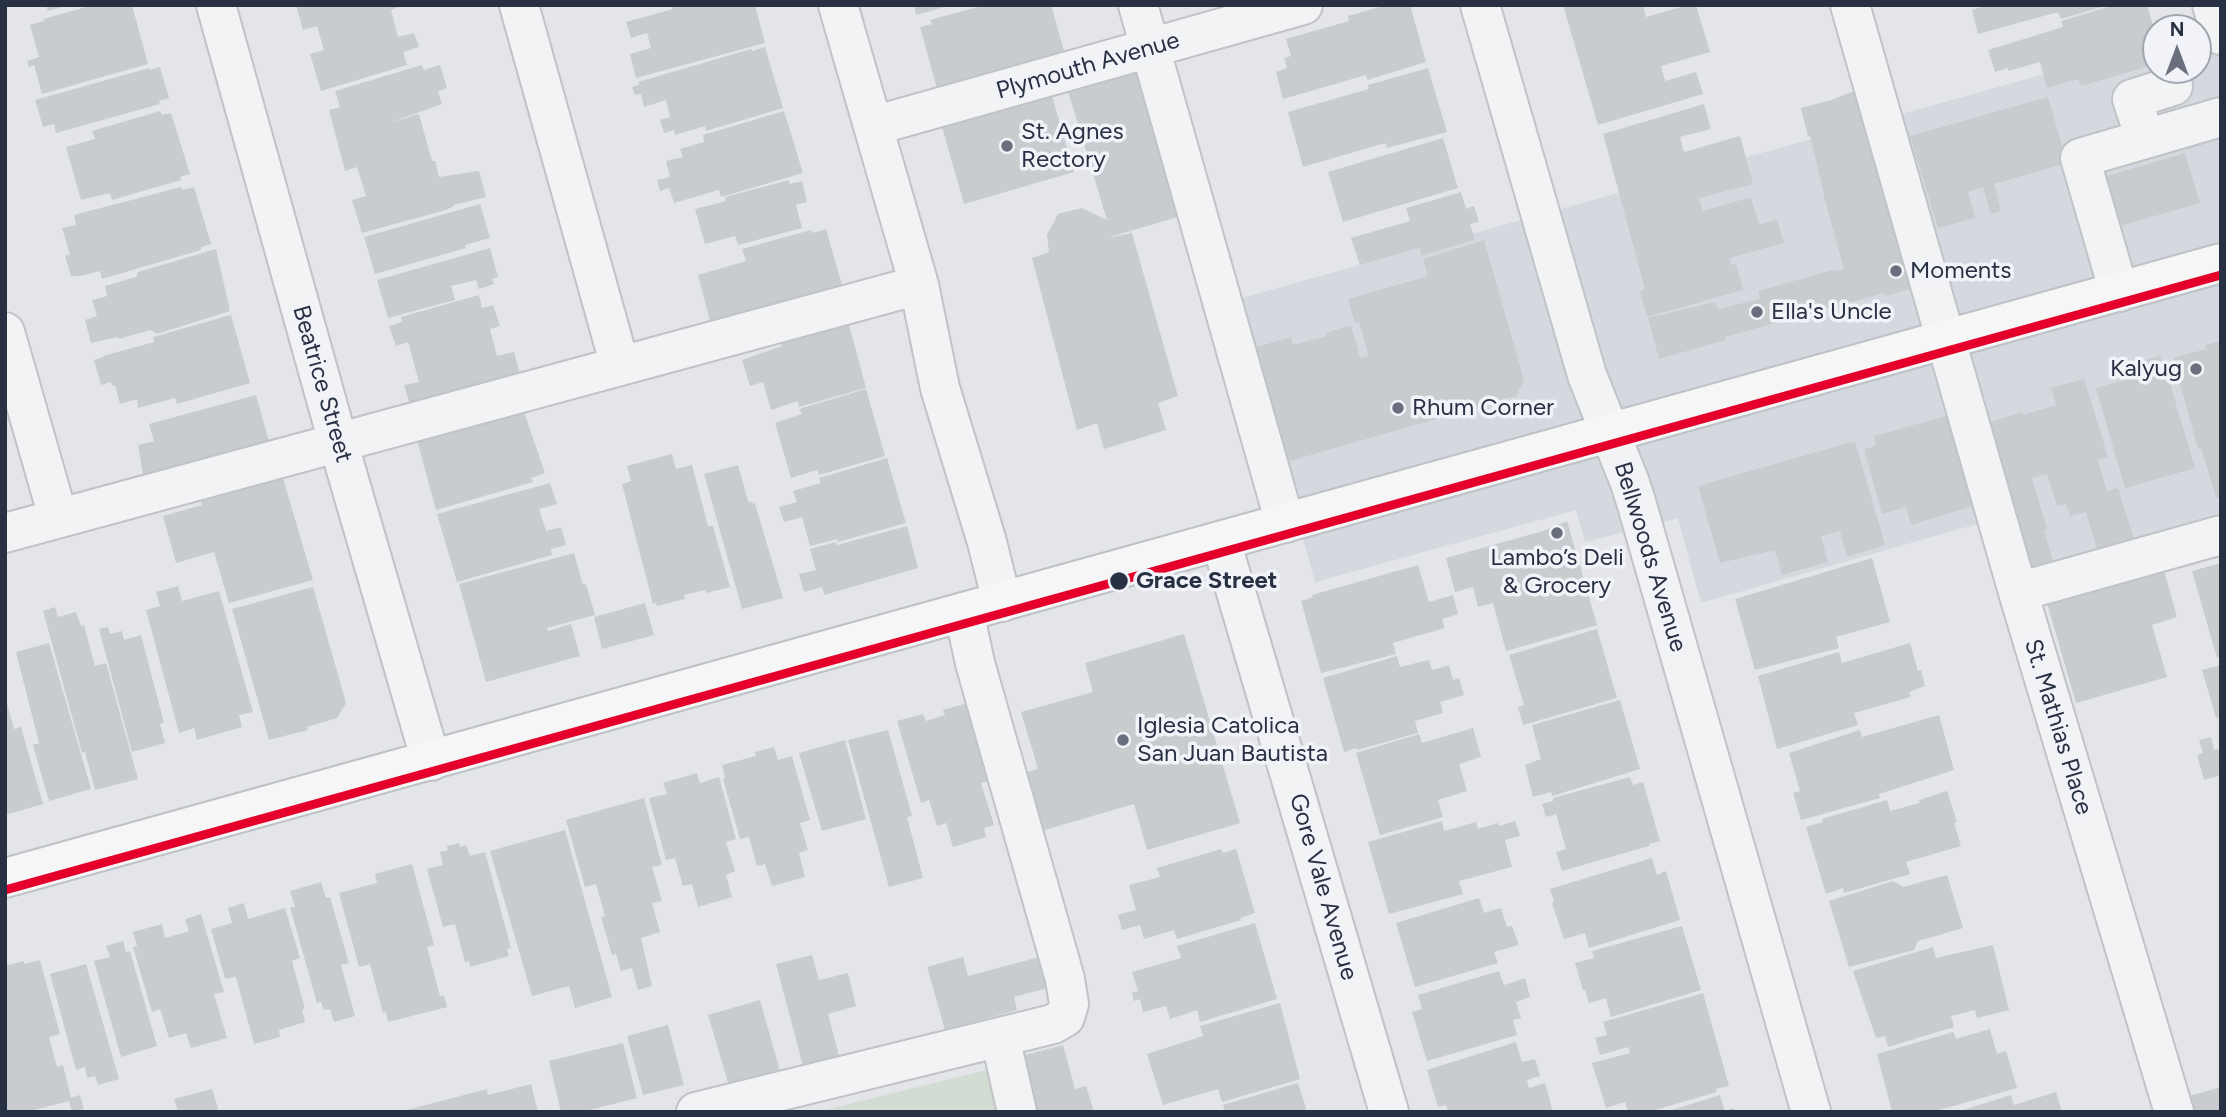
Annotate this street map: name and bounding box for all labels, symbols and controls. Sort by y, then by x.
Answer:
north arrow [2142,14,2212,84]
text: N [2170,18,2184,41]
street label: Plymouth Avenue [993,26,1183,106]
place label: St. Agnes Rectory [1021,118,1124,174]
marker: St. Agnes Rectory [999,138,1015,154]
place label: Moments [1910,257,2011,285]
marker: Moments [1888,263,1904,279]
place label: Ella's Uncle [1771,298,1892,326]
street label: Beatrice Street [286,302,358,466]
marker: Ella's Uncle [1749,304,1765,320]
place label: Kalyug [2110,355,2182,383]
marker: Kalyug [2188,361,2204,377]
place label: Rhum Corner [1412,394,1554,422]
marker: Rhum Corner [1390,400,1406,416]
street label: Bellwoods Avenue [1607,459,1693,655]
marker: Lambo’s Deli & Grocery [1549,525,1565,541]
place label: Lambo’s Deli & Grocery [1490,544,1624,600]
place label: Grace Street [1136,567,1277,595]
marker: Grace Street [1108,570,1130,592]
street label: St. Mathias Place [2018,636,2098,818]
place label: Iglesia Catolica San Juan Bautista [1137,712,1328,768]
marker: Iglesia Catolica San Juan Bautista [1115,732,1131,748]
street label: Gore Vale Avenue [1283,790,1363,984]

